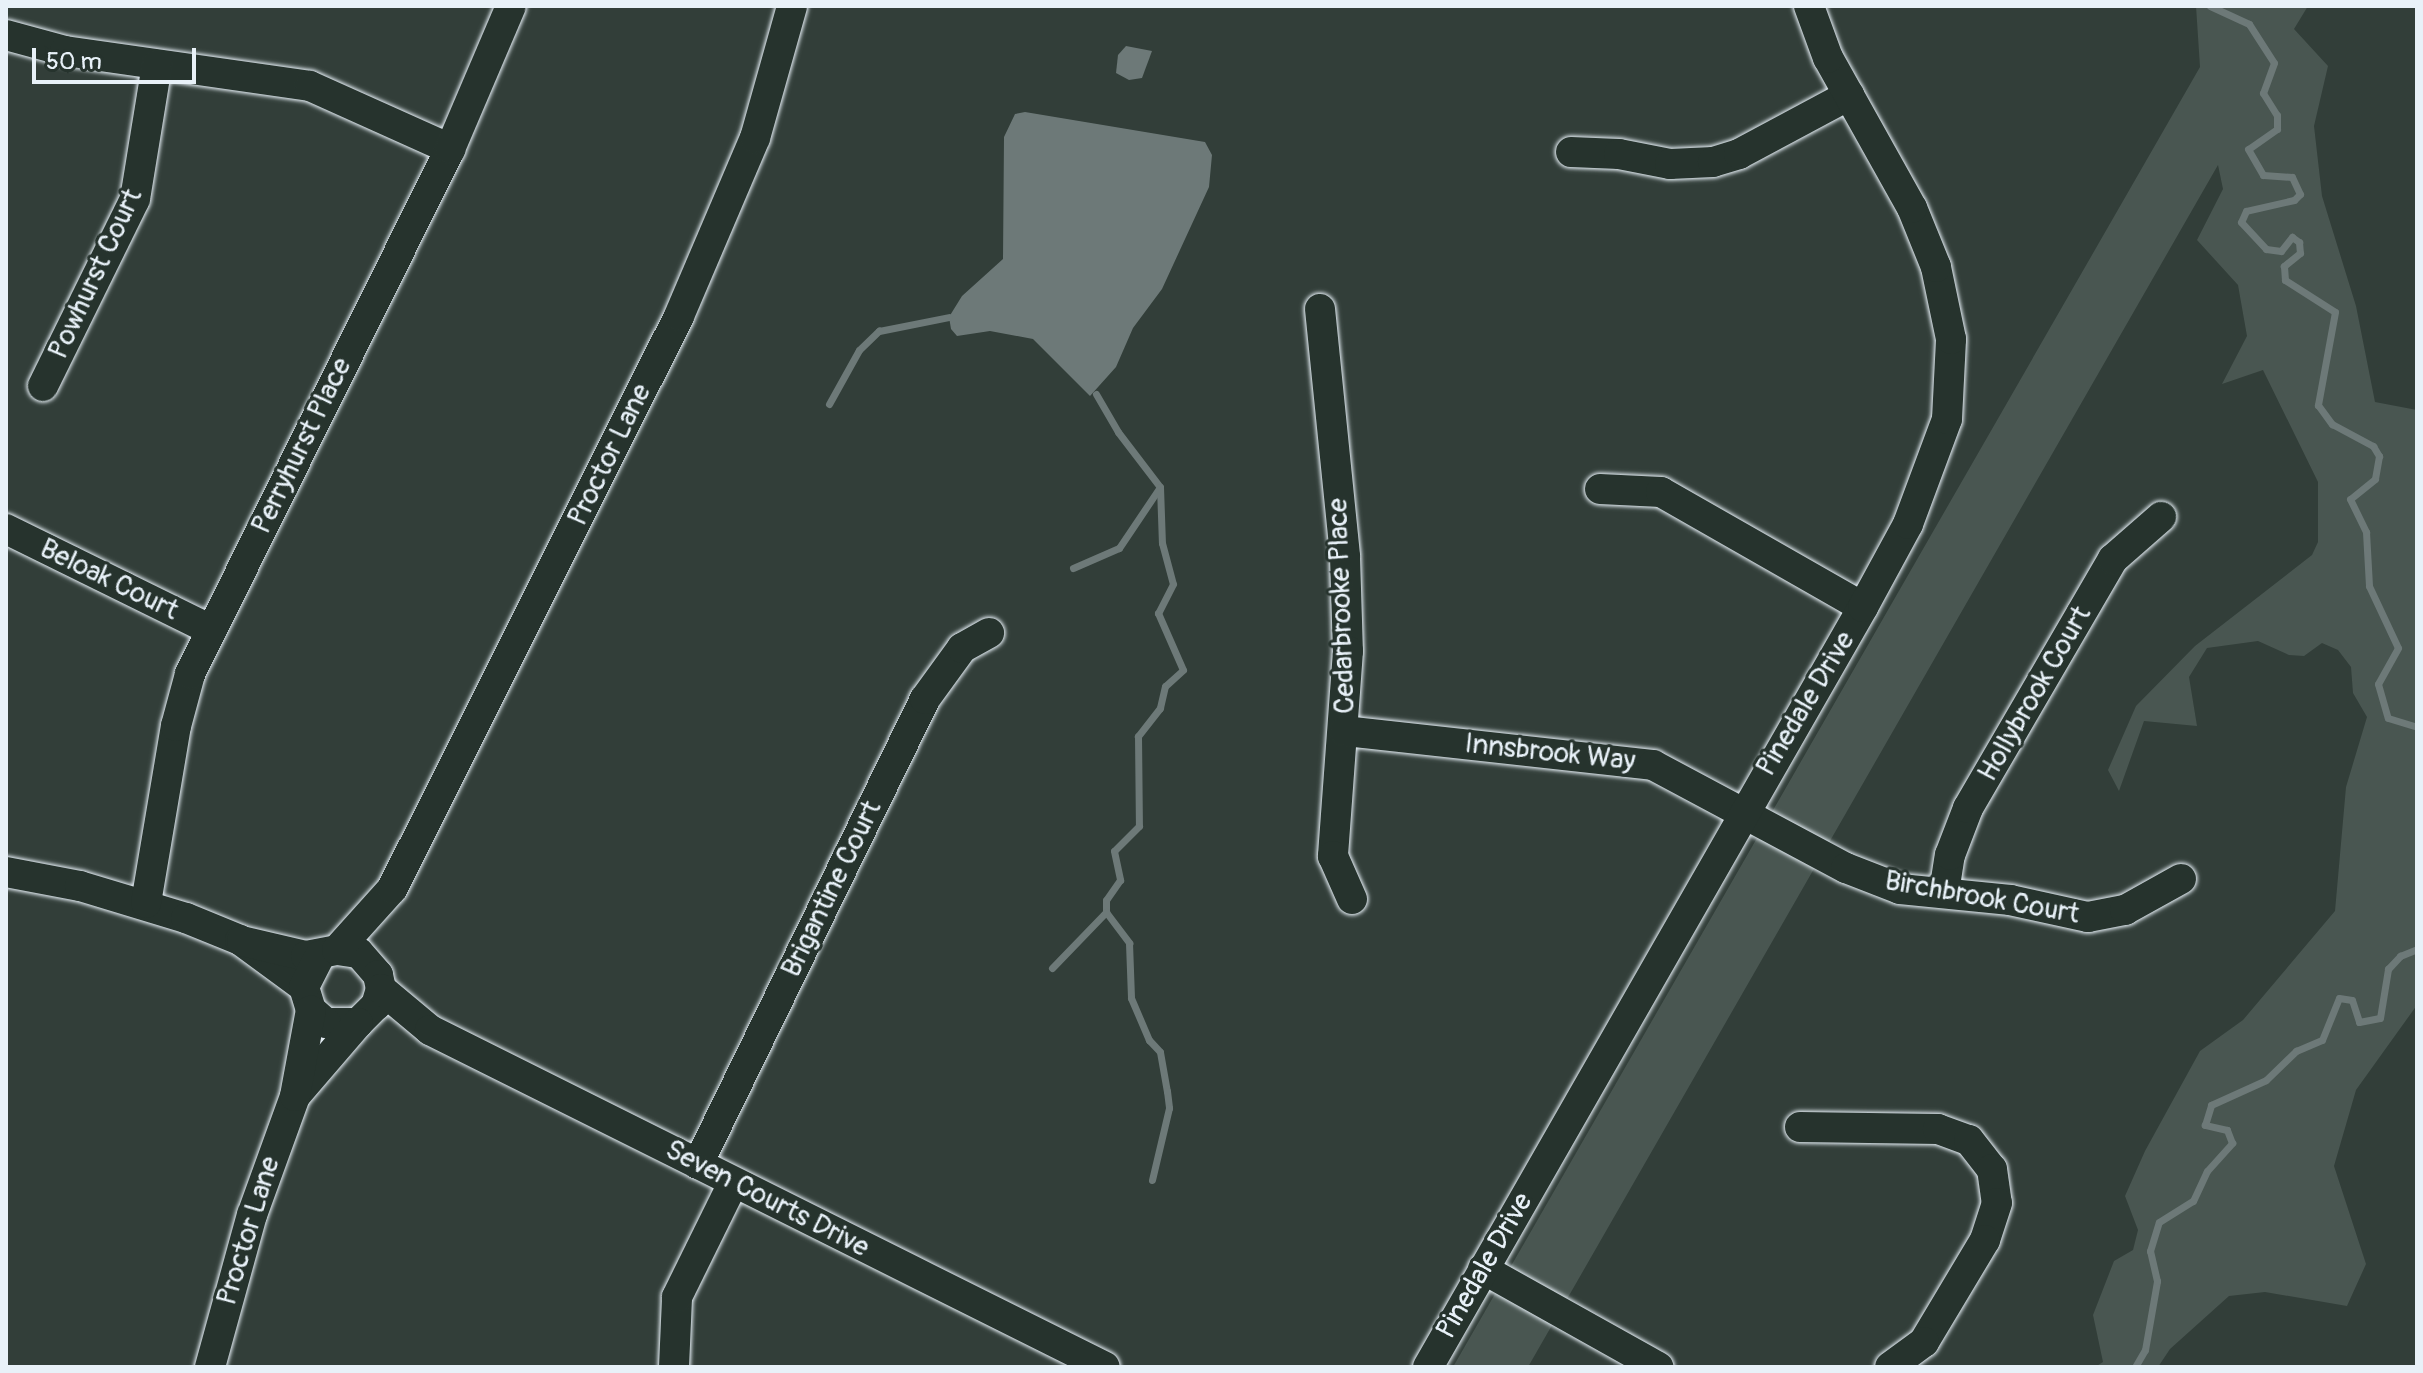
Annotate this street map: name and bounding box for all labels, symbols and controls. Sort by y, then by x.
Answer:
scale bar [36,32,200,82]
text: 50 m [46,47,102,76]
street label: Powhurst Court [42,184,150,364]
street label: Perryhurst Place [245,353,359,539]
street label: Proctor Lane [561,379,659,531]
street label: Cedarbrooke Place [1321,498,1363,714]
street label: Beloak Court [34,532,184,628]
street label: Hollybrook Court [1971,600,2099,788]
street label: Pinedale Drive [1750,626,1862,782]
street label: Innsbrook Way [1463,727,1637,779]
street label: Brigantine Court [775,795,889,983]
street label: Birchbrook Court [1882,864,2082,932]
street label: Seven Courts Drive [660,1133,874,1265]
street label: Proctor Lane [210,1153,288,1309]
street label: Pinedale Drive [1430,1187,1540,1345]

